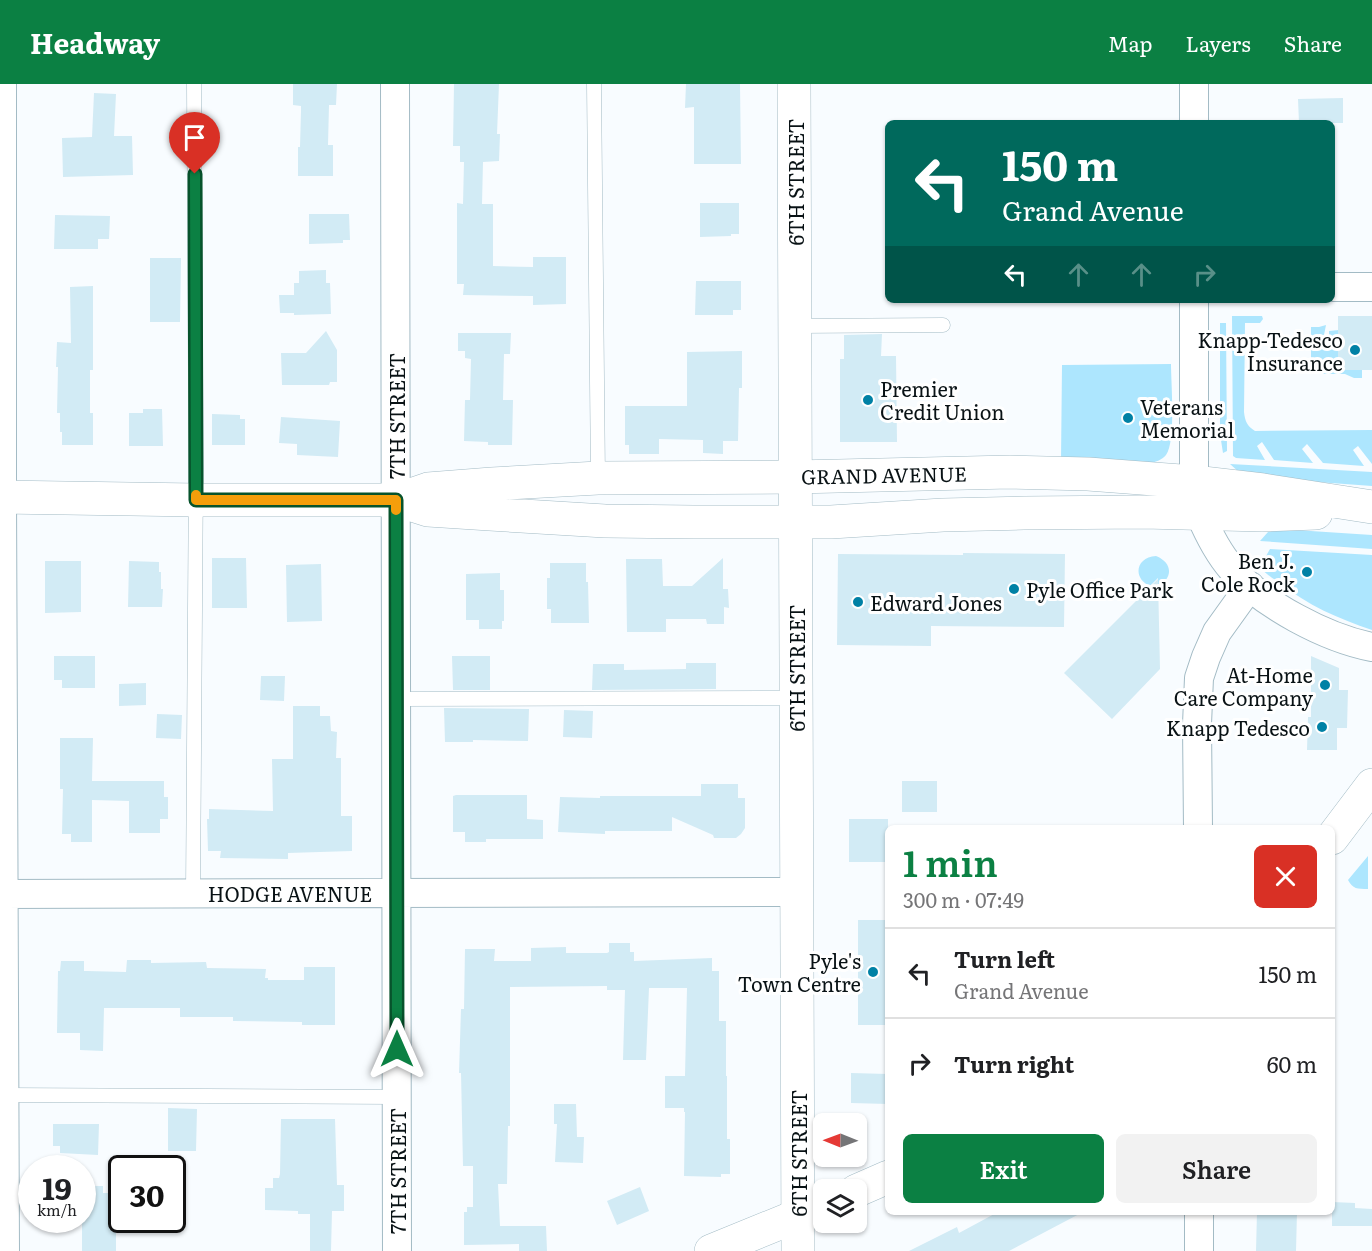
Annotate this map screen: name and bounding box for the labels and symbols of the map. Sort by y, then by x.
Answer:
pin [169,112,220,174]
street label: 6TH STREET [780,119,810,245]
place label: Knapp-Tedesco Insurance [1197,324,1343,377]
marker: Knapp-Tedesco Insurance [1348,343,1362,357]
street label: 7TH STREET [381,353,411,479]
place label: Premier Credit Union [880,373,1004,426]
place label: Veterans Memorial [1140,391,1235,444]
marker: Premier Credit Union [861,393,875,407]
marker: Veterans Memorial [1121,411,1135,425]
street label: GRAND AVENUE [801,458,967,490]
place label: Ben J. Cole Rock [1201,545,1296,598]
marker: Ben J. Cole Rock [1300,565,1314,579]
place label: Pyle Office Park [1026,574,1174,604]
marker: Pyle Office Park [1007,582,1021,596]
place label: Edward Jones [870,587,1002,617]
marker: Edward Jones [851,595,865,609]
street label: 6TH STREET [781,605,811,731]
place label: At-Home Care Company [1174,659,1313,712]
marker: At-Home Care Company [1318,678,1332,692]
place label: Knapp Tedesco [1166,712,1310,742]
marker: Knapp Tedesco [1315,720,1329,734]
street label: HODGE AVENUE [208,878,372,908]
place label: Pyle's Town Centre [738,945,861,998]
marker: Pyle's Town Centre [866,965,880,979]
position arrow [365,1017,429,1081]
street label: 6TH STREET [783,1090,813,1216]
street label: 7TH STREET [382,1108,412,1234]
north arrow [813,1113,867,1167]
speed limit sign: 30 [108,1155,186,1233]

